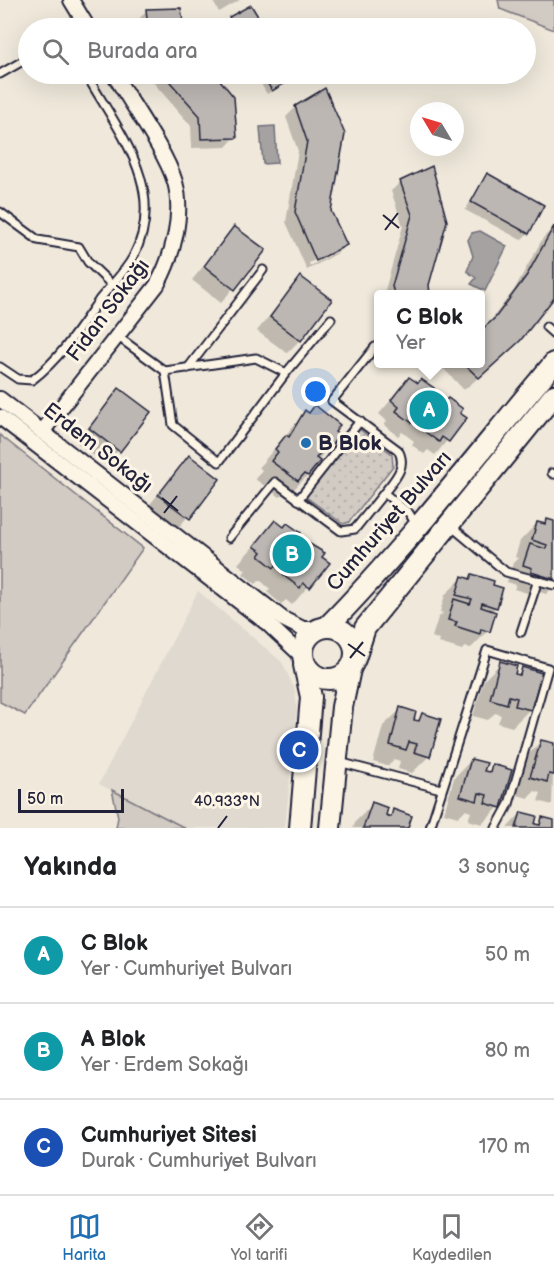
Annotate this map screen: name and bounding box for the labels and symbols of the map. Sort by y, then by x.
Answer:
north arrow [410,102,464,156]
street label: Fidan Sokağı [61,254,155,366]
your location [301,377,330,406]
pin: A [410,388,448,432]
street label: Erdem Sokağı [38,398,158,498]
place label: B Blok [318,431,382,456]
marker: B Blok [299,436,313,450]
street label: Cumhuriyet Bulvarı [321,446,457,596]
pin: B [272,532,312,576]
pin: C [280,728,318,772]
scale bar [18,786,124,814]
text: 40.933°N [194,792,260,811]

